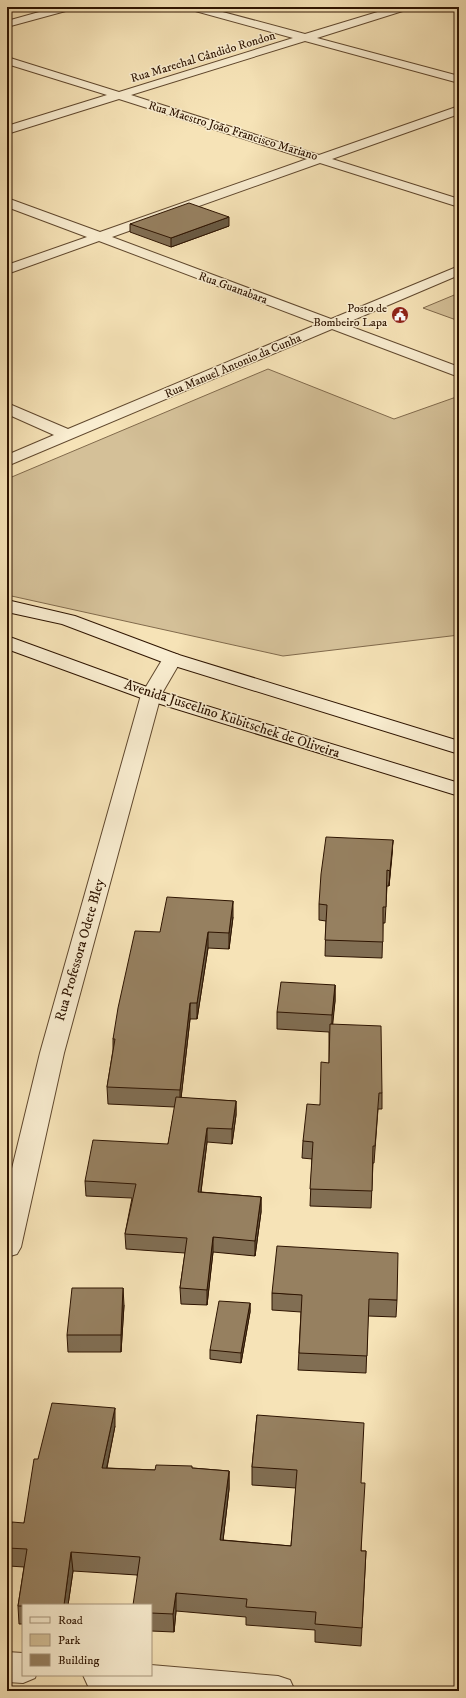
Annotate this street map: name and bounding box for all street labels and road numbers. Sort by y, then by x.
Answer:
street label: Rua Marechal Cândido Rondon [129,28,278,86]
street label: Rua Maestro João Francisco Mariano [147,98,320,164]
street label: Rua Guanabara [196,269,270,308]
street label: Rua Manuel Antonio da Cunha [162,330,304,402]
street label: Avenida Juscelino Kubitschek de Oliveira [122,676,342,762]
street label: Rua Professora Odete Bley [51,877,109,1023]

